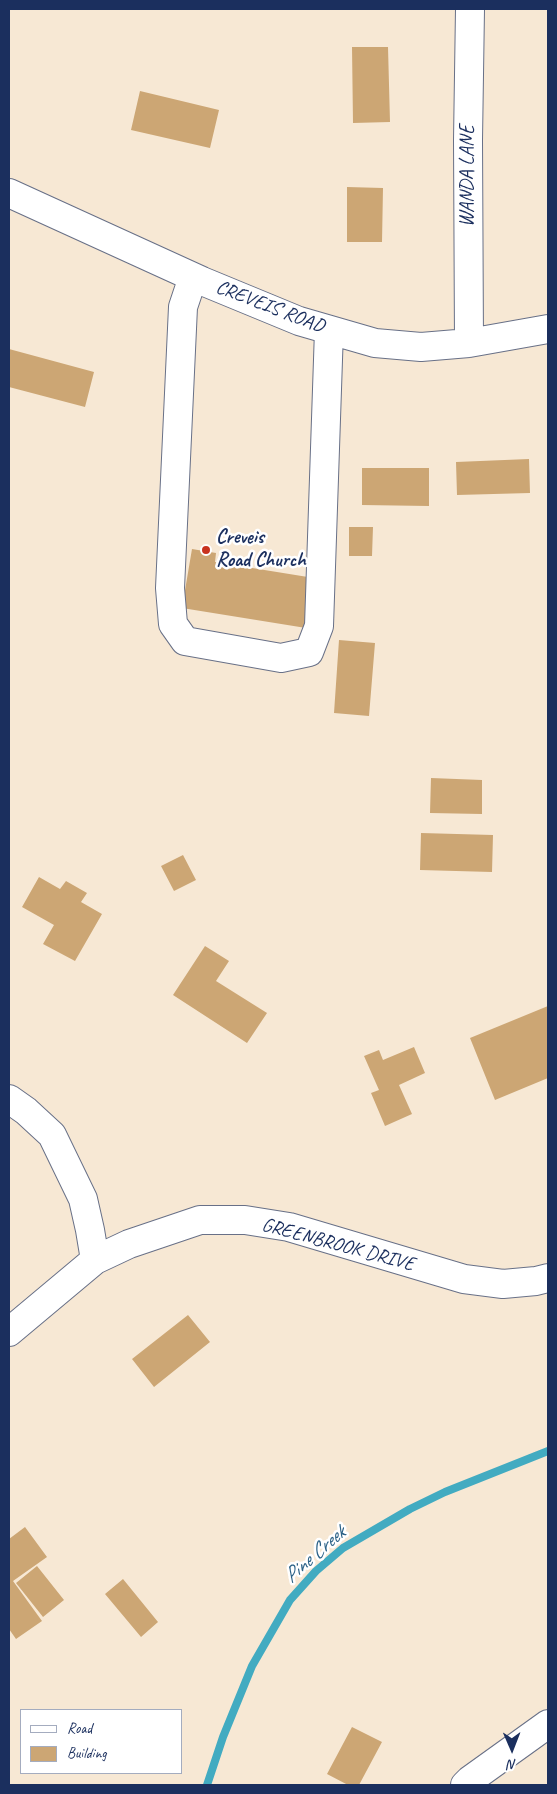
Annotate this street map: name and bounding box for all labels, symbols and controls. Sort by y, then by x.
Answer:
street label: WANDA LANE [456,125,480,227]
street label: CREVEIS ROAD [212,275,328,339]
place label: Creveis Road Church [216,526,306,573]
marker: Creveis Road Church [200,544,212,556]
street label: GREENBROOK DRIVE [259,1213,417,1277]
water label: Pine Creek [279,1521,351,1589]
legend [20,1709,182,1774]
text: Road [67,1719,92,1738]
north arrow [487,1724,537,1774]
text: Building [67,1744,106,1763]
text: N [508,1756,517,1773]

